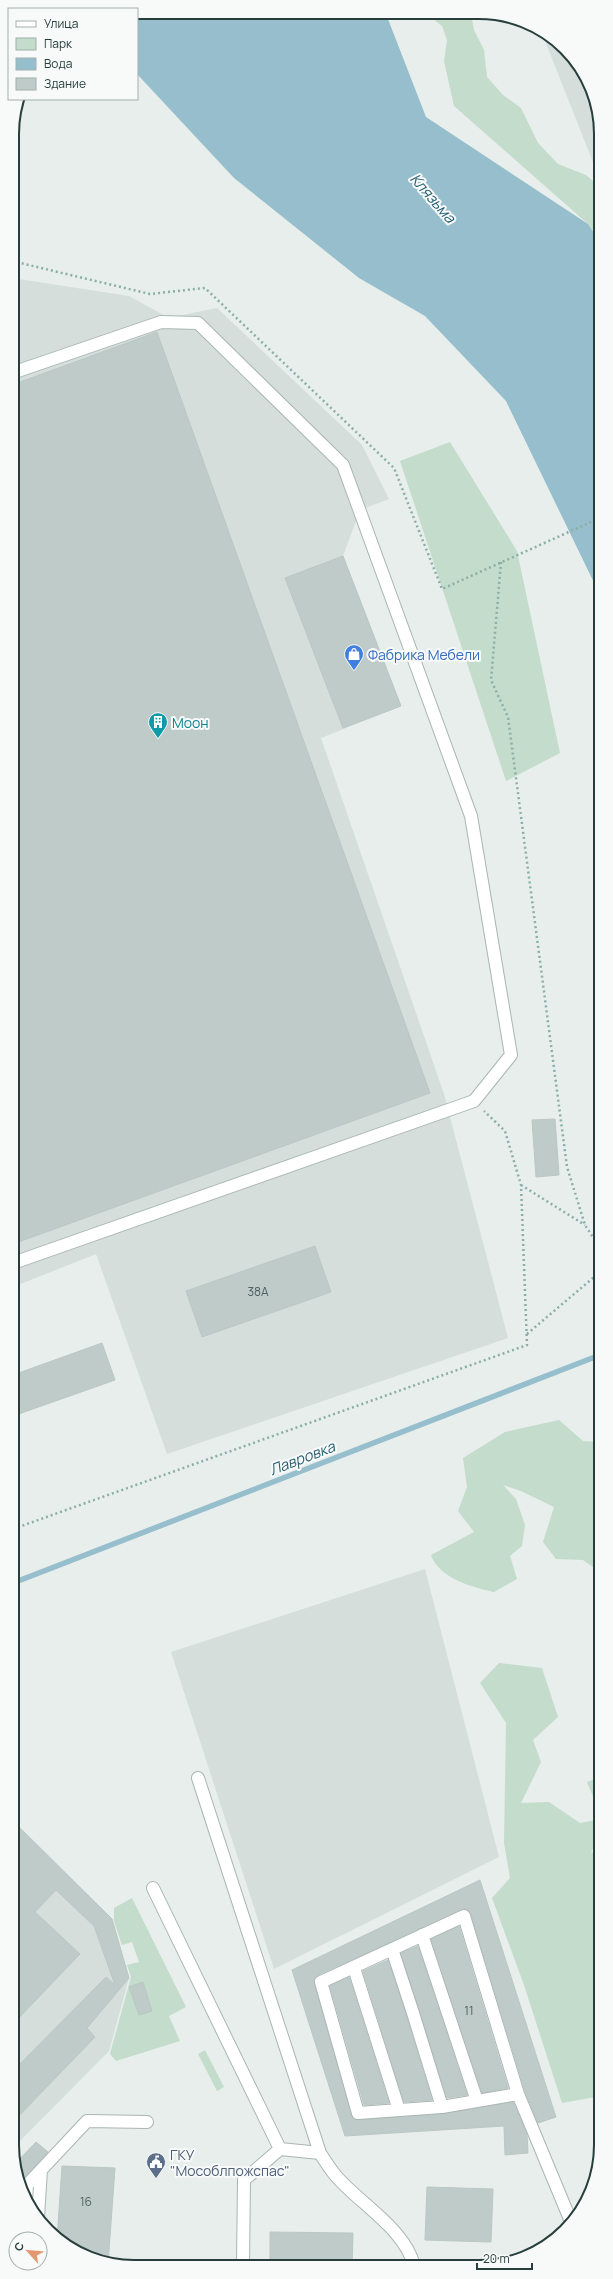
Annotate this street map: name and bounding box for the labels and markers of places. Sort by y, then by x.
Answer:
shop icon: Фабрика Мебели [343,643,365,671]
place label: Фабрика Мебели [368,645,480,664]
building icon: Моон [147,711,169,739]
place label: Моон [172,713,209,732]
place label: ГКУ "Мособлпожспас" [170,2145,290,2180]
public building icon: ГКУ "Мособлпожспас" [145,2151,167,2179]

